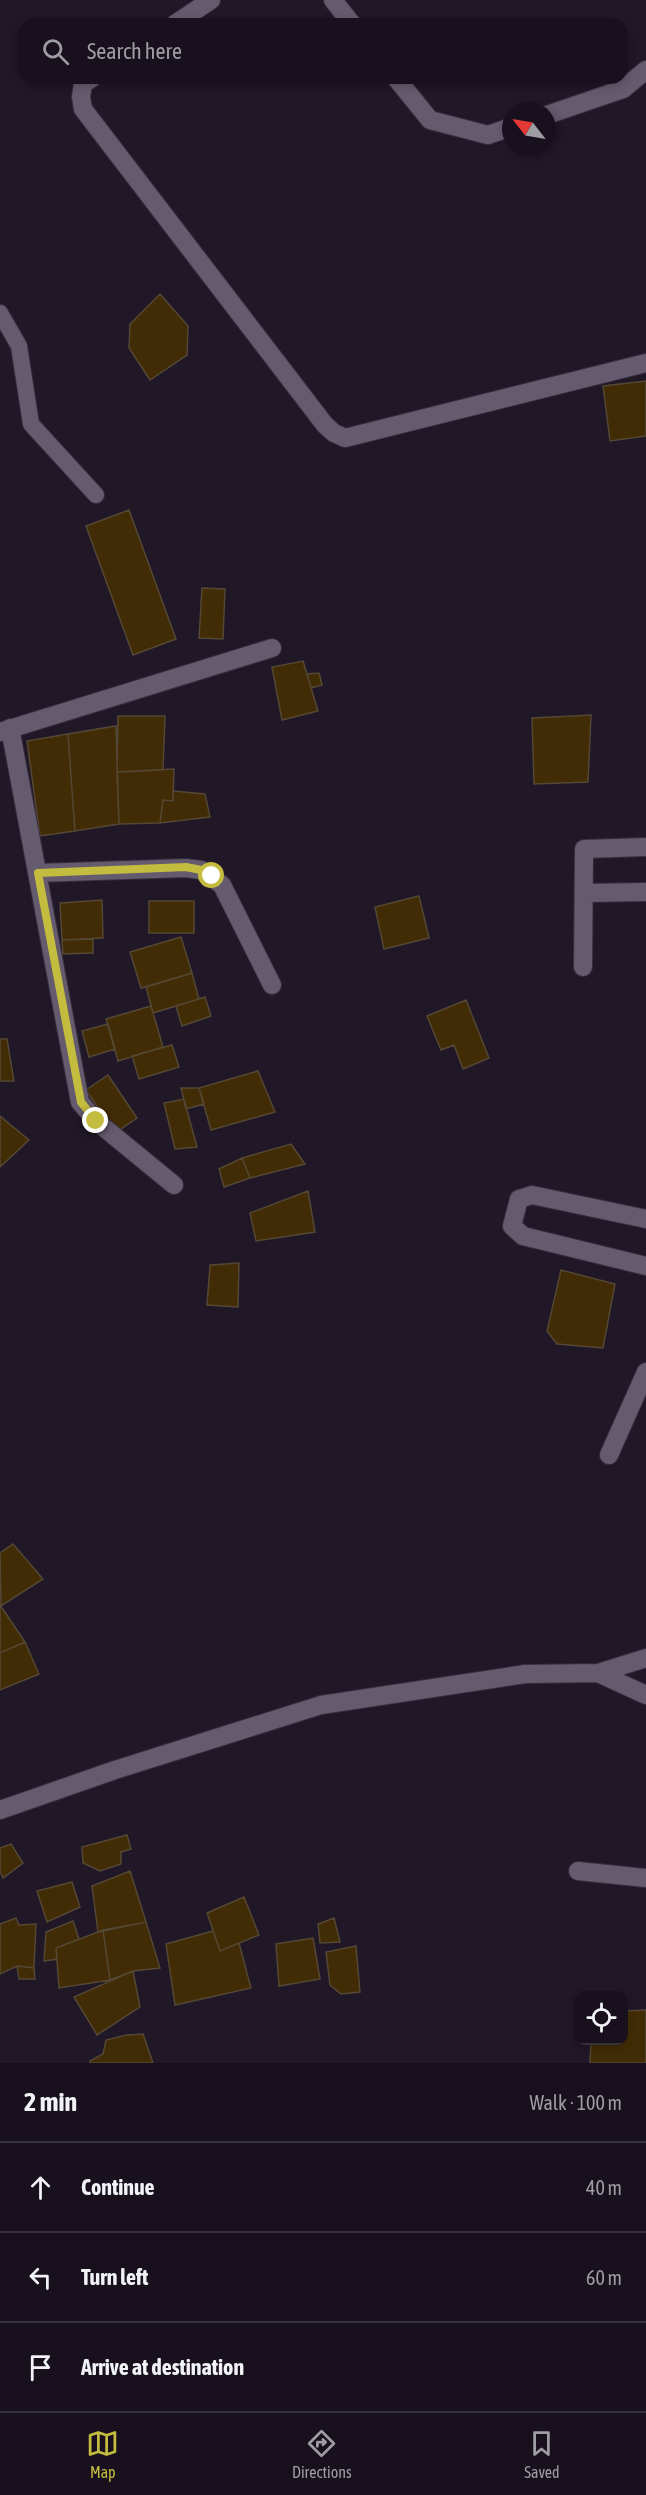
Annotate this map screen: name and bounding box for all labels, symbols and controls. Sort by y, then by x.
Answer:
search box [18,18,628,84]
icon: search [39,35,72,68]
text: Search here [87,38,182,64]
north arrow [502,102,556,156]
route start [198,862,224,888]
route end [82,1107,108,1133]
map controls [574,1991,628,2045]
button: locate [574,1991,628,2045]
text: 2 min [24,2087,77,2117]
text: Walk · 100 m [530,2091,622,2114]
icon: ahead [24,2171,57,2204]
text: Continue [81,2174,155,2200]
text: 40 m [586,2176,622,2199]
icon: left [24,2261,57,2294]
text: Turn left [81,2264,148,2290]
text: 60 m [586,2266,622,2289]
icon: arrive [24,2351,57,2384]
text: Arrive at destination [81,2354,244,2380]
tab: Map [86,2427,119,2481]
tab: Directions [292,2427,352,2481]
tab: Saved [524,2427,560,2481]

